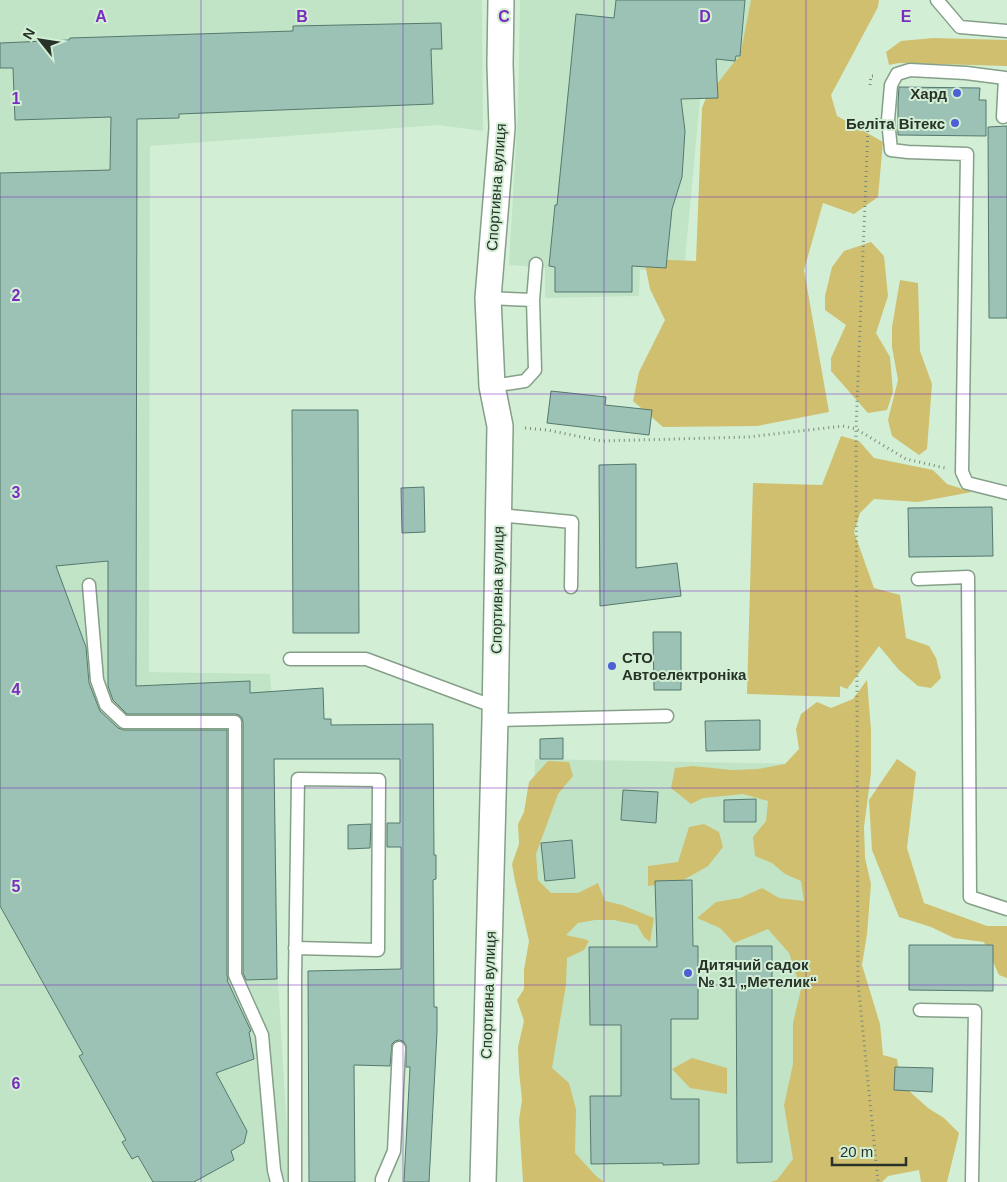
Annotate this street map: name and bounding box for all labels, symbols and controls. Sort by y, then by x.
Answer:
text: A [95,8,107,25]
text: B [296,8,308,25]
text: C [498,8,510,25]
text: D [699,8,711,25]
text: E [901,8,912,25]
north arrow [15,15,65,65]
text: N [19,25,38,42]
place label: Хард [910,85,947,102]
marker: Хард [951,87,963,99]
text: 1 [12,90,21,107]
place label: Беліта Вітекс [846,115,945,132]
marker: Беліта Вітекс [949,117,961,129]
street label: Спортивна вулиця [483,123,509,251]
text: 2 [12,287,21,304]
text: 3 [12,484,21,501]
street label: Спортивна вулиця [487,526,507,654]
place label: СТО Автоелектроніка [622,649,747,683]
marker: СТО Автоелектроніка [606,660,618,672]
text: 4 [12,681,21,698]
text: 5 [12,878,21,895]
street label: Спортивна вулиця [477,931,499,1059]
place label: Дитячий садок № 31 „Метелик“ [698,956,817,990]
marker: Дитячий садок № 31 „Метелик“ [682,967,694,979]
text: 6 [12,1075,21,1092]
scale bar [832,1134,906,1166]
text: 20 m [840,1143,873,1160]

